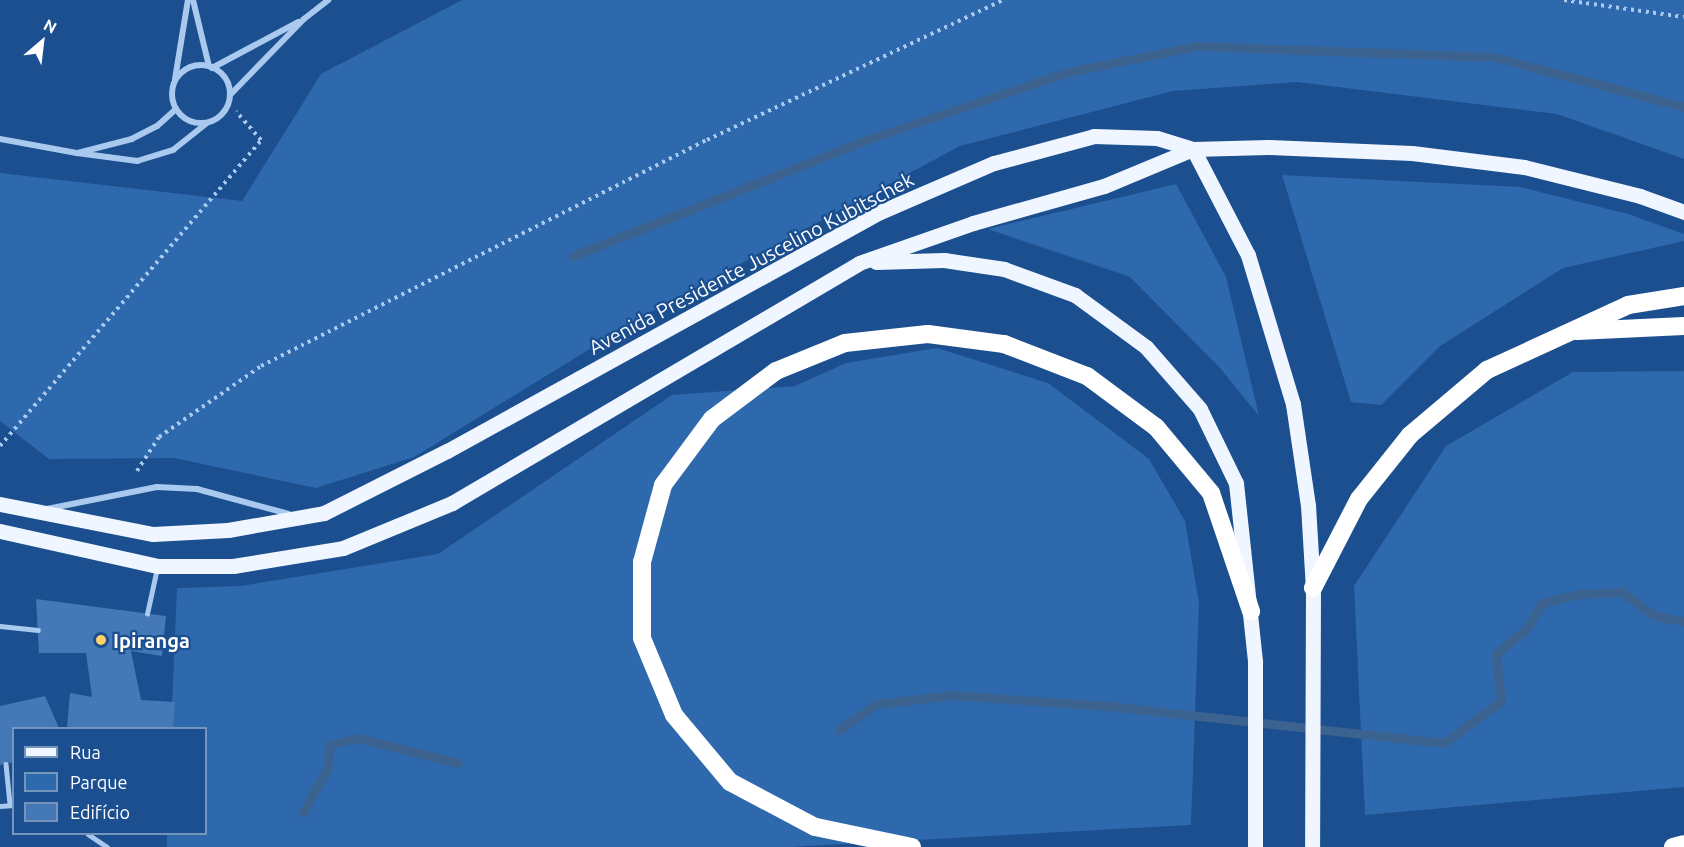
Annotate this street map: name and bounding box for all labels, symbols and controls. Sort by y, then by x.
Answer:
north arrow [12,12,72,72]
text: N [41,15,60,37]
street label: Avenida Presidente Juscelino Kubitschek [584,167,918,359]
place label: Ipiranga [113,628,190,652]
marker: Ipiranga [94,633,108,647]
legend [12,727,207,835]
text: Rua [70,742,101,762]
text: Parque [70,772,127,792]
text: Edifício [70,802,130,822]

